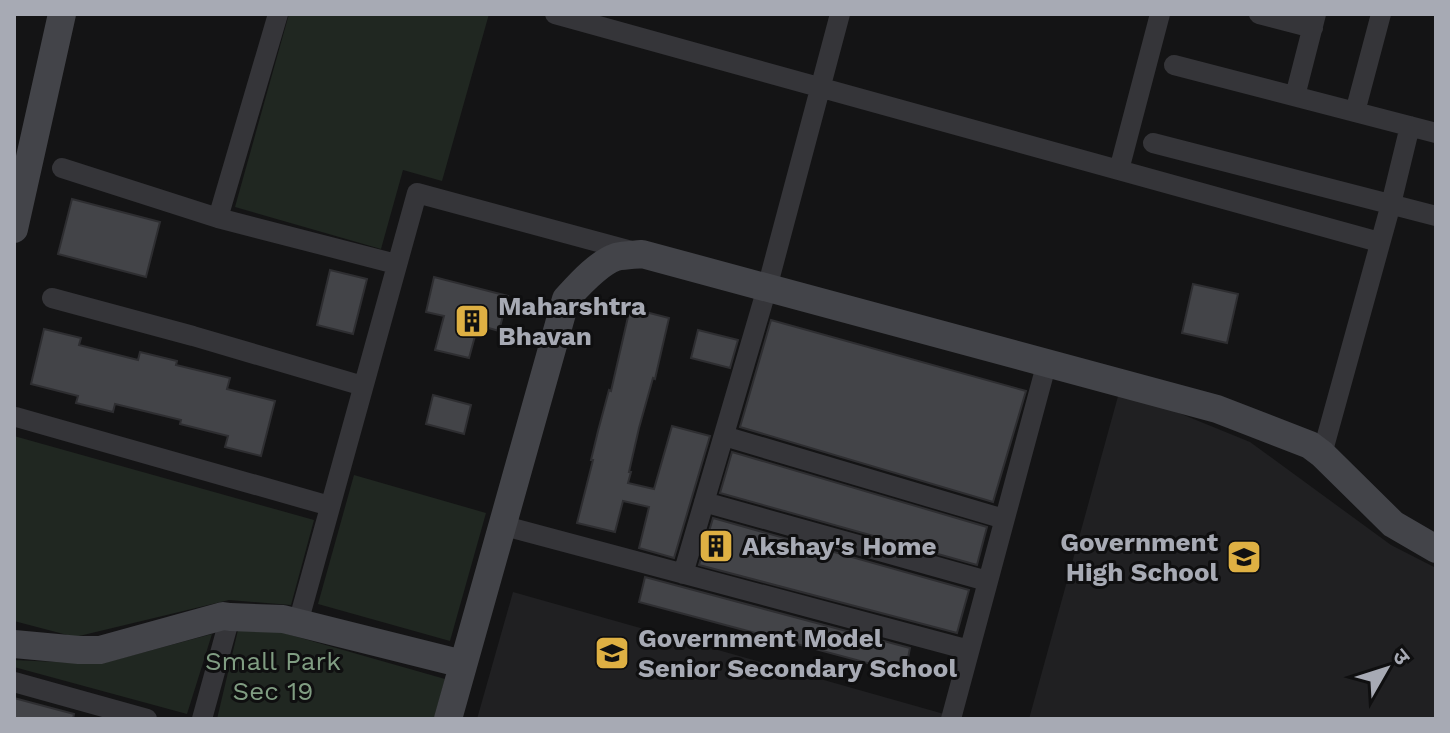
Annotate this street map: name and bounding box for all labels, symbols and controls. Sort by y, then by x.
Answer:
place label: Maharshtra Bhavan [498,291,646,351]
building icon: Maharshtra Bhavan [453,302,491,340]
building icon: Akshay's Home [697,527,735,565]
place label: Government High School [1060,527,1219,587]
place label: Akshay's Home [742,531,936,561]
school or university icon: Government High School [1225,538,1263,576]
place label: Government Model Senior Secondary School [638,623,957,683]
north arrow [1346,629,1426,709]
school or university icon: Government Model Senior Secondary School [593,634,631,672]
text: उ [1387,644,1416,670]
park label: Small Park Sec 19 [205,646,341,706]

